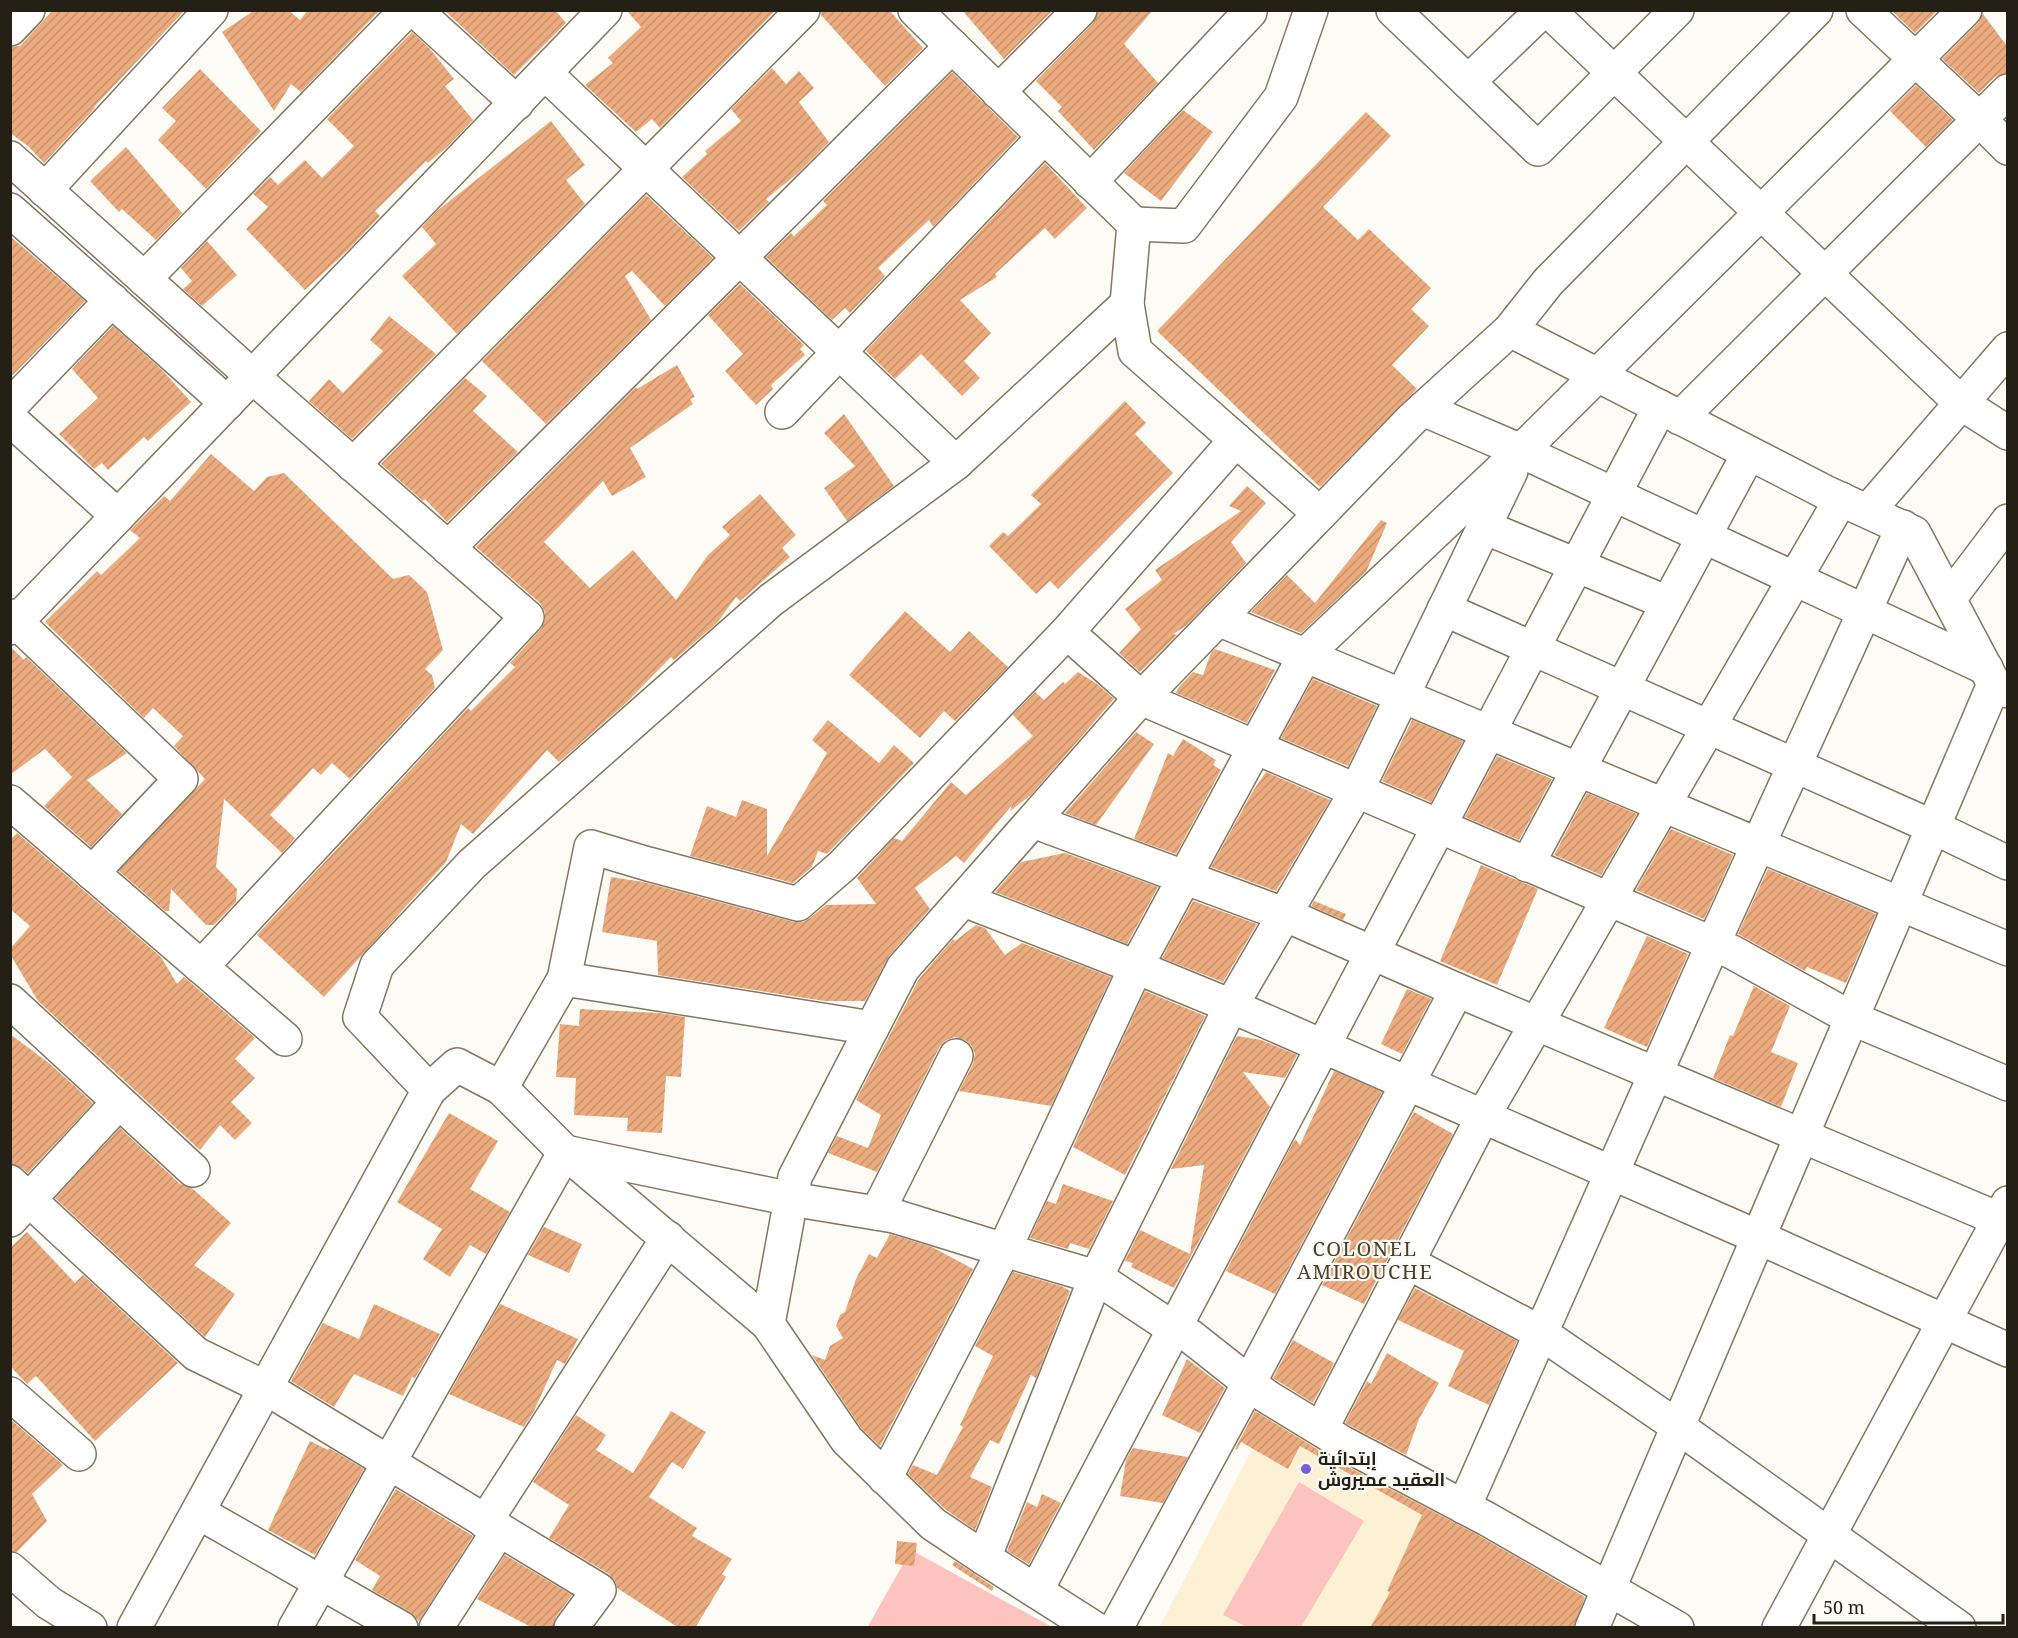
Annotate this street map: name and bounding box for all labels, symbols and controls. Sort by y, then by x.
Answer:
district label: COLONEL AMIROUCHE [1297,1235,1433,1285]
place label: إبتدائية العقيد عميروش [1318,1446,1445,1491]
marker: إبتدائية العقيد عميروش [1299,1462,1313,1476]
scale bar [1814,1587,2003,1625]
text: 50 m [1823,1595,1865,1619]

